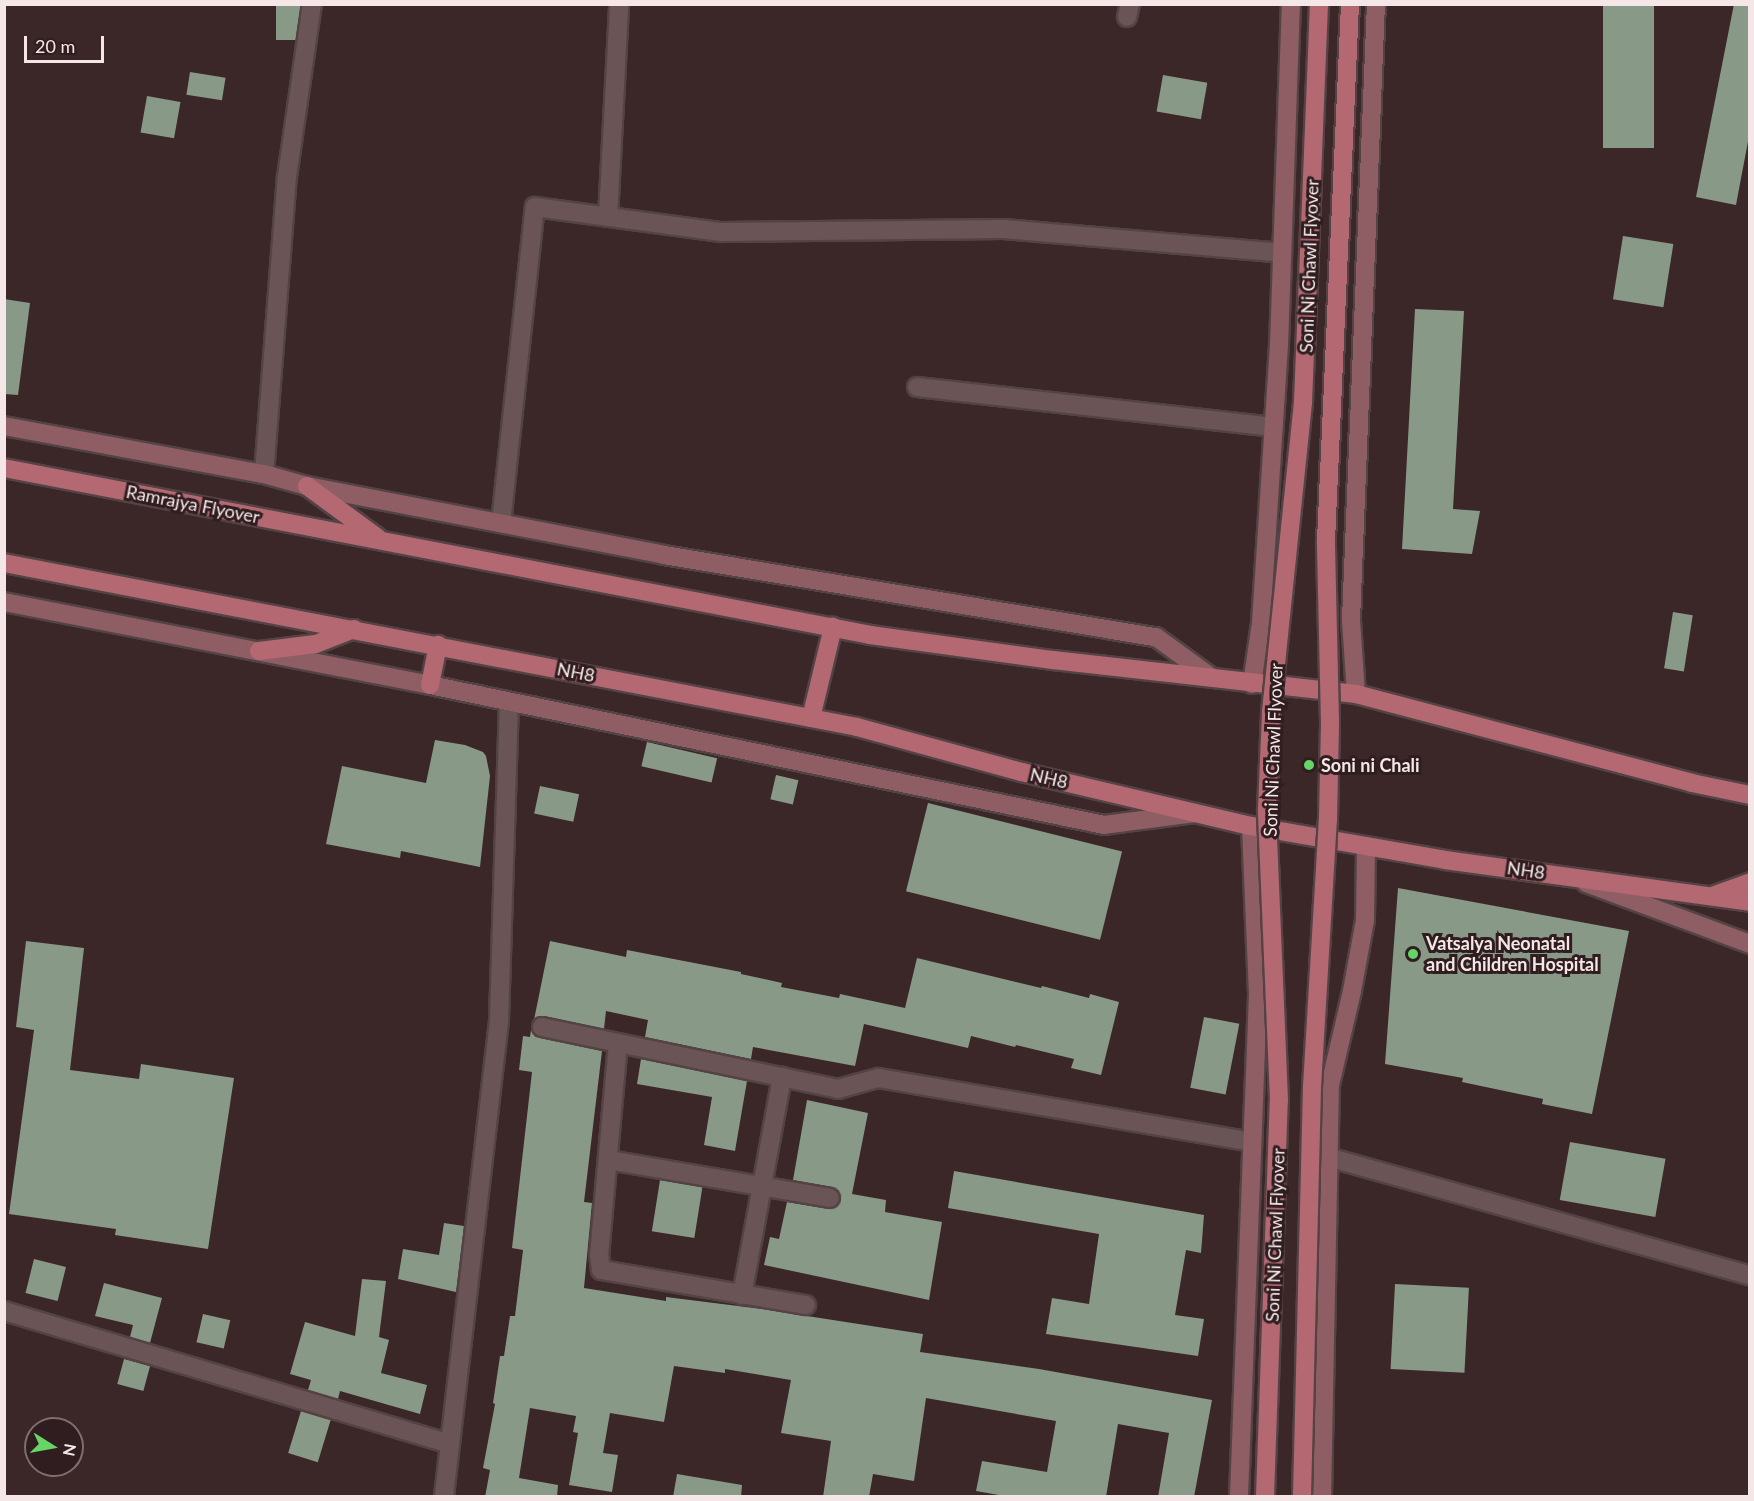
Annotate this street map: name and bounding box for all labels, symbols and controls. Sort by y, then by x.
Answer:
scale bar [27,24,106,62]
text: 20 m [35,35,75,57]
street label: Soni Ni Chawl Flyover [1295,179,1323,353]
street label: Ramrajya Flyover [124,480,262,528]
street label: NH8 [555,658,597,686]
street label: Soni Ni Chawl Flyover [1259,663,1287,837]
place label: Soni ni Chali [1321,754,1420,776]
marker: Soni ni Chali [1302,758,1316,772]
street label: NH8 [1028,763,1070,793]
street label: NH8 [1506,857,1546,883]
place label: Vatsalya Neonatal and Children Hospital [1426,933,1599,976]
marker: Vatsalya Neonatal and Children Hospital [1404,945,1422,963]
street label: Soni Ni Chawl Flyover [1261,1148,1289,1322]
north arrow [24,1417,84,1477]
text: N [60,1442,81,1458]

